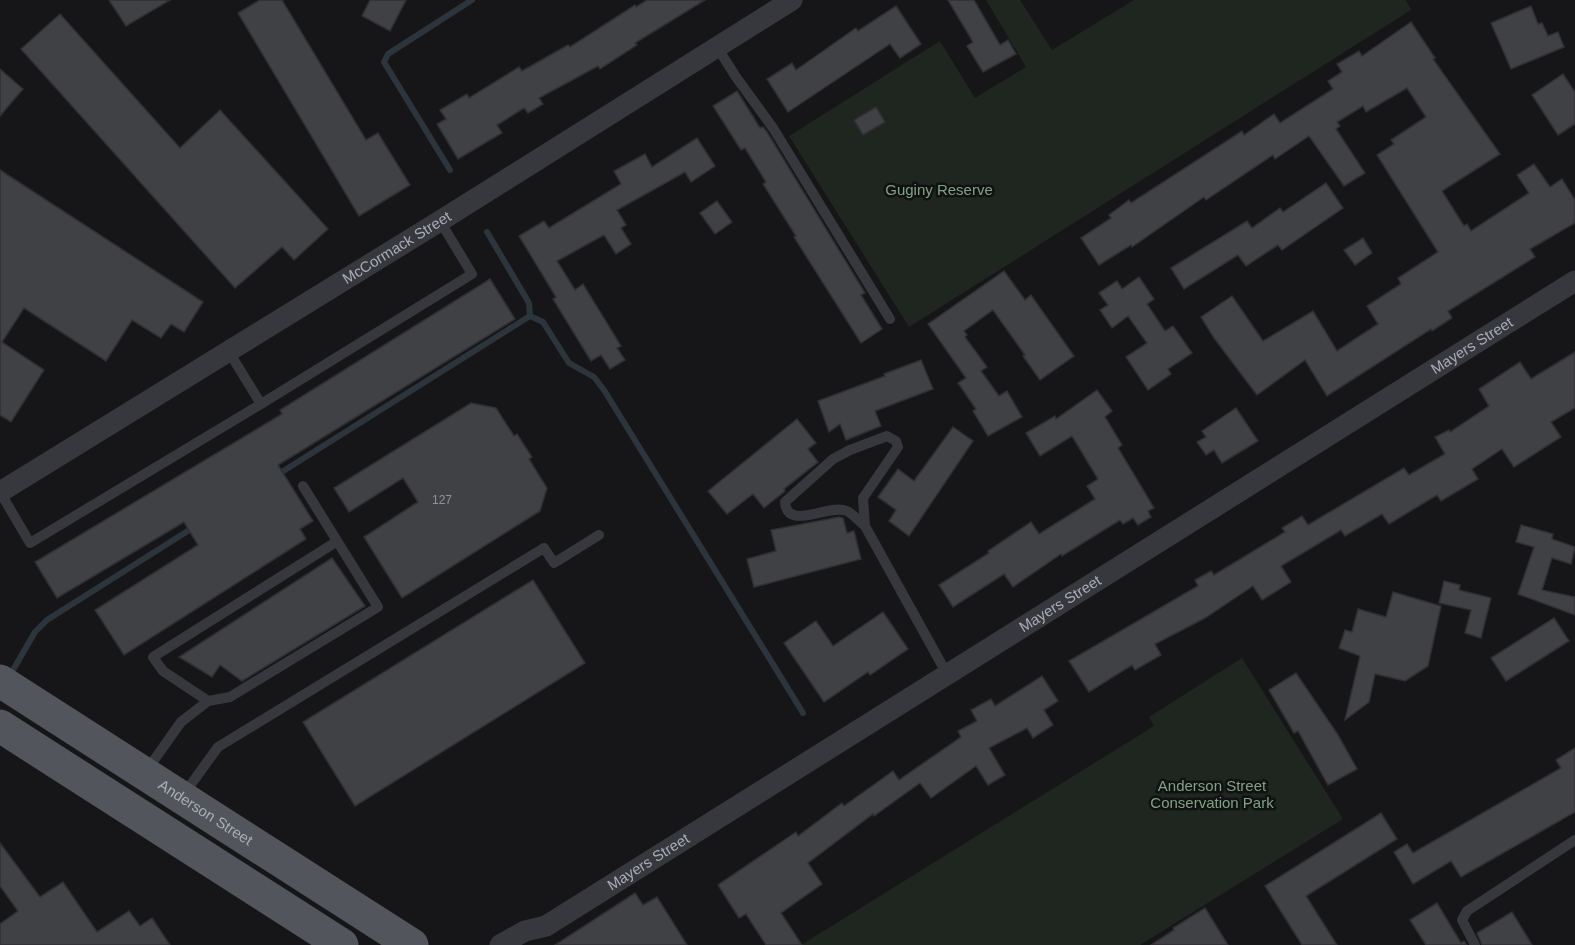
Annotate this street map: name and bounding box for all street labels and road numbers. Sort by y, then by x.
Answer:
street label: McCormack Street [339,207,455,287]
street label: Mayers Street [1428,313,1516,377]
street label: Mayers Street [1016,571,1105,635]
street label: Anderson Street [155,776,257,849]
street label: Mayers Street [604,829,693,893]

